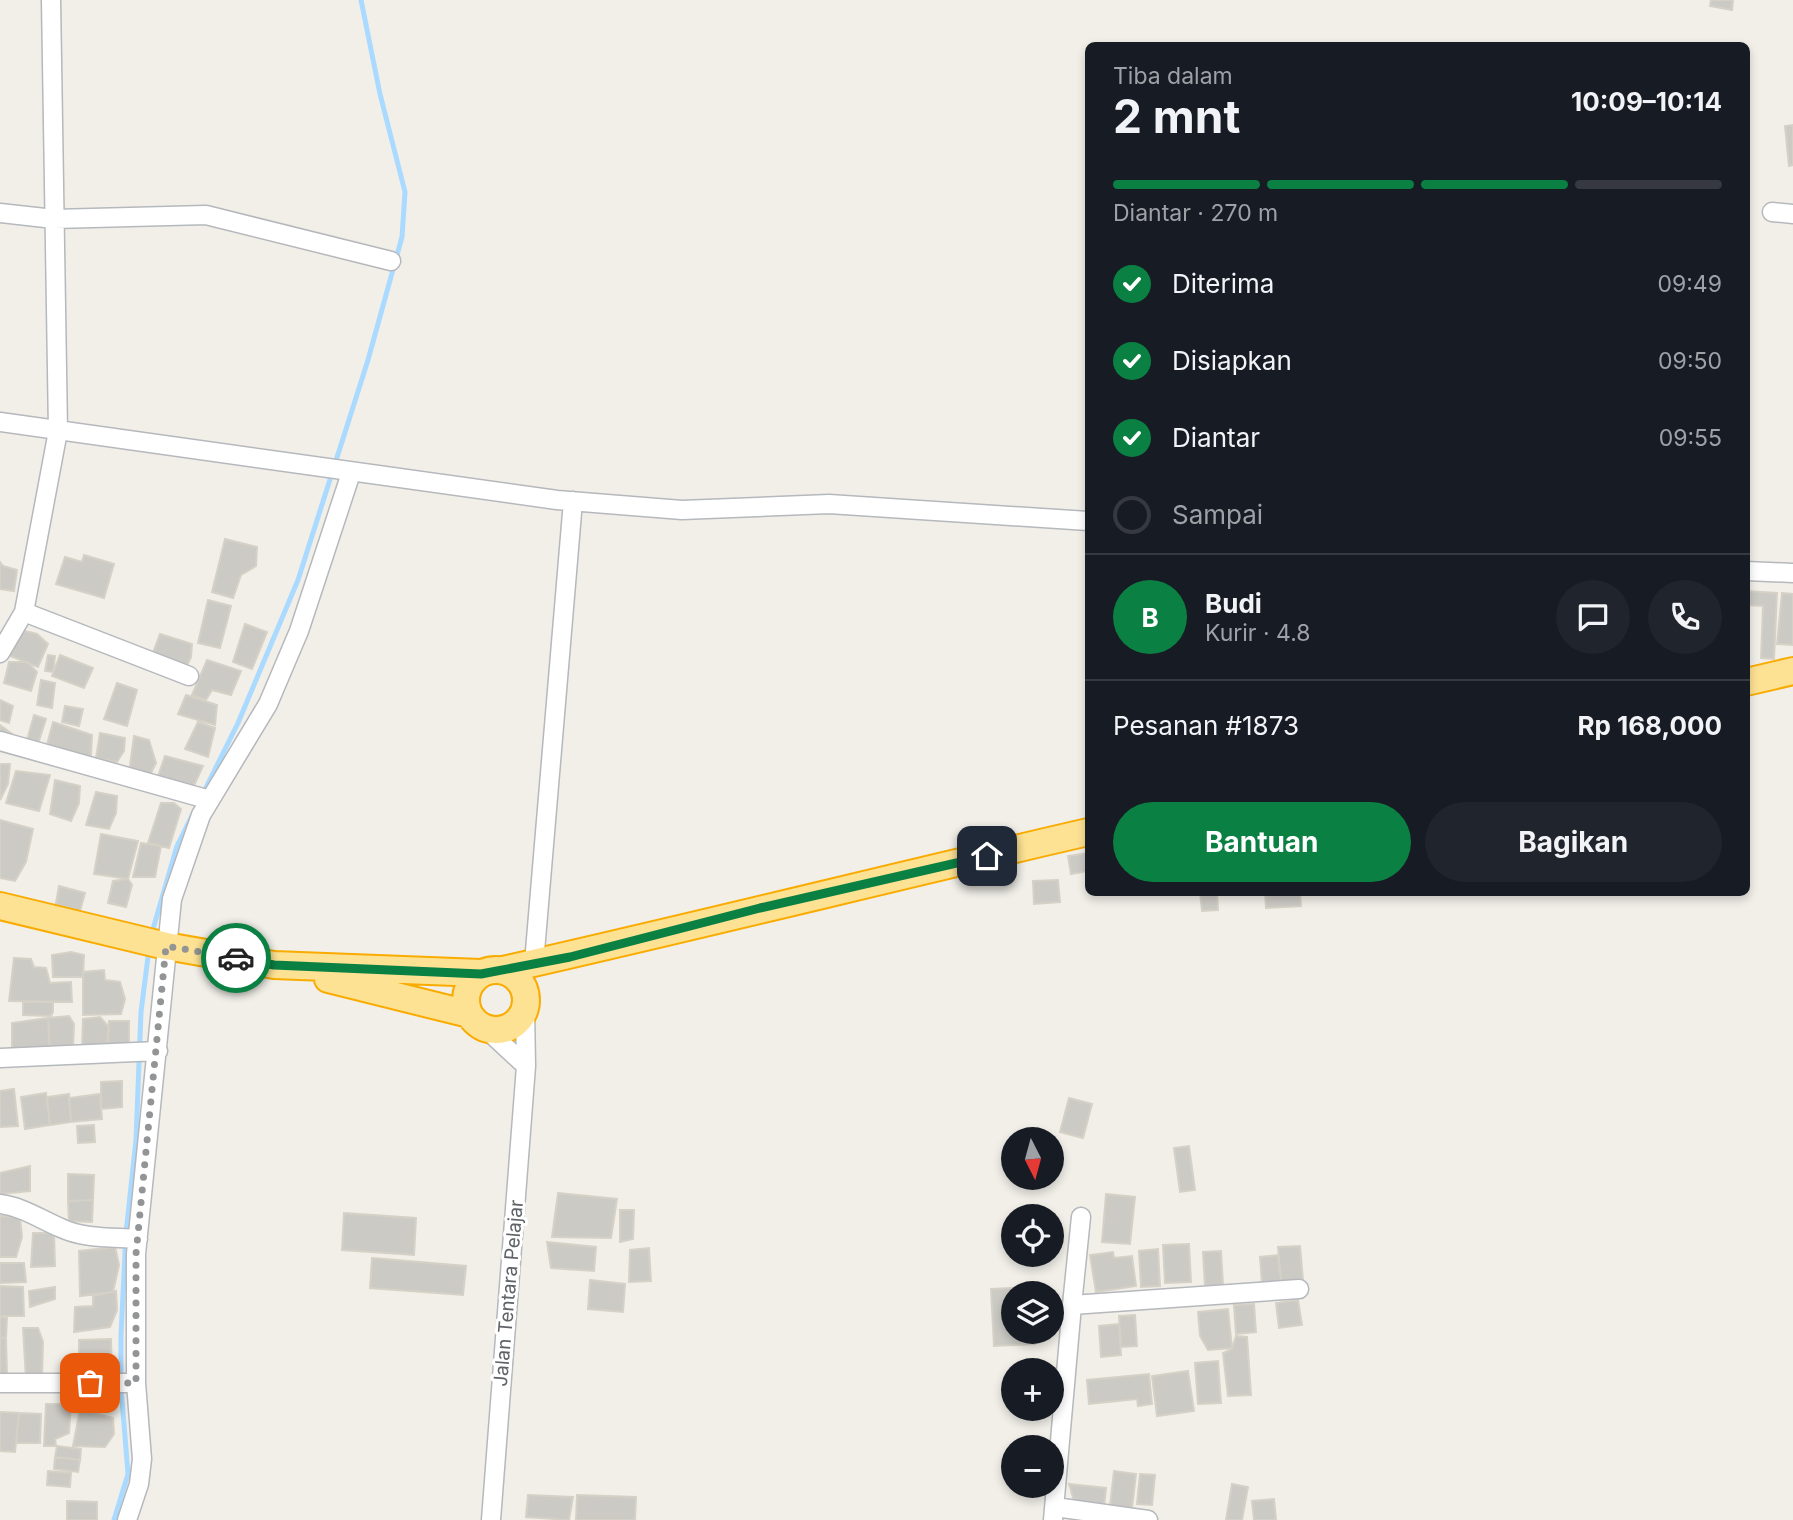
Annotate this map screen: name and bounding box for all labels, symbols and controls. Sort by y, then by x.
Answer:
text: Tiba dalam [1113,62,1233,90]
text: 10:09–10:14 [1571,86,1722,117]
text: 2 mnt [1113,88,1240,144]
text: Diantar · 270 m [1113,199,1278,227]
icon: check [1113,265,1151,303]
text: Diterima [1172,268,1274,299]
text: 09:49 [1657,270,1722,298]
icon: check [1113,342,1151,380]
text: Disiapkan [1172,345,1292,376]
text: 09:50 [1658,347,1722,375]
icon: check [1113,419,1151,457]
text: Diantar [1172,422,1260,453]
text: 09:55 [1659,424,1722,452]
text: Sampai [1172,499,1263,530]
button: chat [1556,580,1630,654]
button: phone [1648,580,1722,654]
text: Budi [1205,588,1262,619]
text: B [1141,602,1159,633]
text: Kurir · 4.8 [1205,619,1311,647]
text: Pesanan #1873 [1113,710,1299,741]
text: Rp 168,000 [1577,710,1722,741]
button: Bantuan [1113,802,1411,882]
button: Bagikan [1425,802,1722,882]
pin [957,826,1017,886]
icon: home [968,837,1006,875]
courier [201,923,271,993]
icon: car [217,939,255,977]
north arrow [1001,1127,1064,1190]
map controls [1001,1127,1064,1498]
street label: Jalan Tentara Pelajar [489,1199,528,1387]
button: locate [1001,1204,1064,1267]
button: layers [1001,1281,1064,1344]
pin [60,1353,120,1413]
button: + [1001,1358,1064,1421]
icon: bag [71,1364,109,1402]
button: − [1001,1435,1064,1498]

